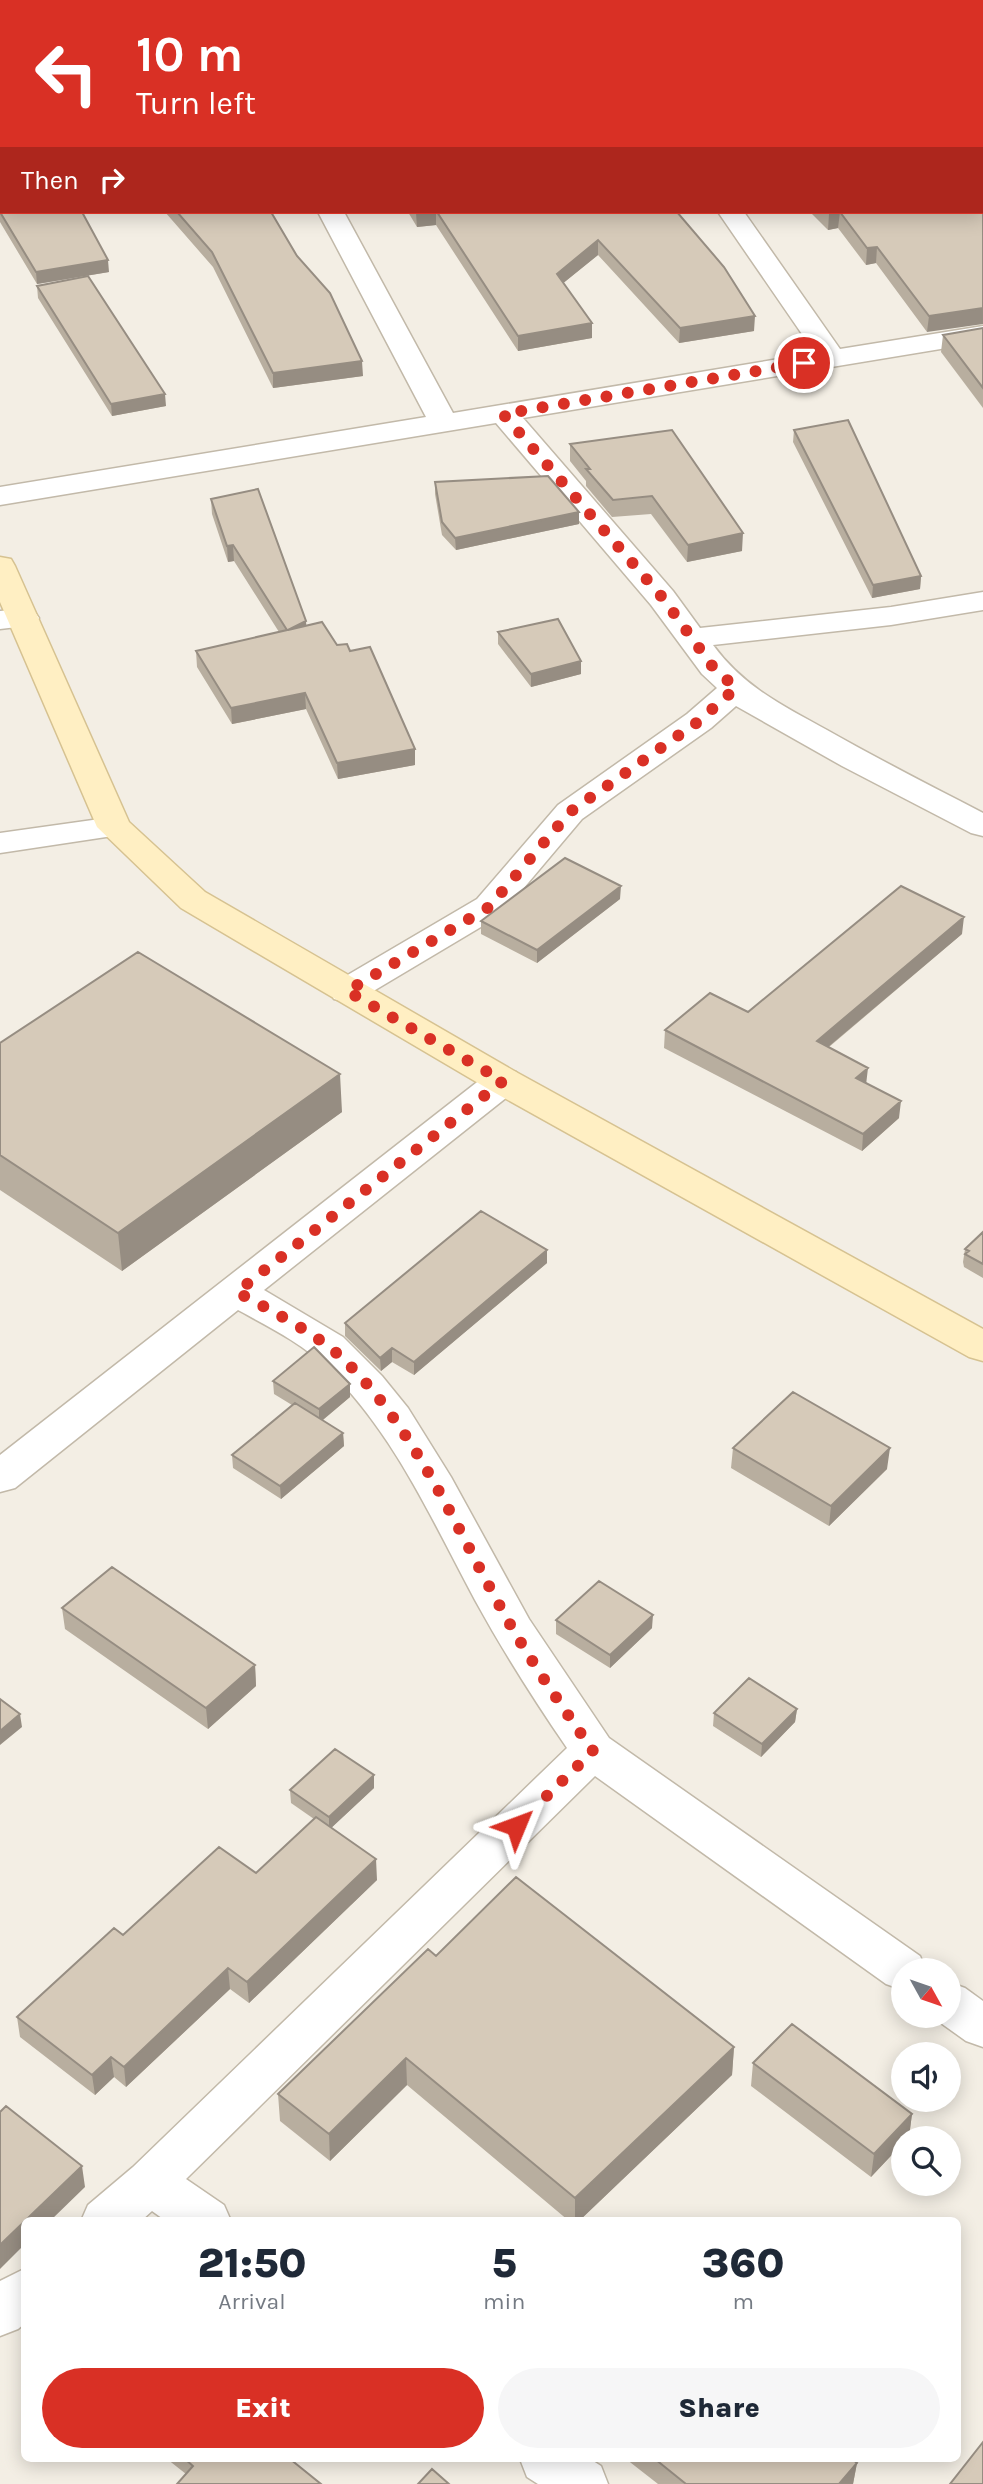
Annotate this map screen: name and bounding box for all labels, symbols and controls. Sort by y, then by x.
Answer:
text: 10 m [136,26,243,83]
icon: left [21,28,112,119]
text: Turn left [136,85,256,122]
icon: right [93,161,131,199]
text: Then [21,165,79,196]
pin [774,333,834,393]
icon: arrive [785,344,823,382]
position arrow [479,1789,553,1863]
north arrow [891,1958,961,2028]
map controls [891,1958,961,2196]
button: sound [891,2042,961,2112]
button: search [891,2126,961,2196]
text: 21:50 [197,2238,307,2288]
text: 5 [492,2238,517,2288]
text: 360 [702,2238,785,2288]
text: Arrival [218,2288,286,2315]
text: min [483,2288,525,2315]
text: m [732,2288,754,2315]
button: Exit [42,2368,484,2448]
button: Share [498,2368,940,2448]

